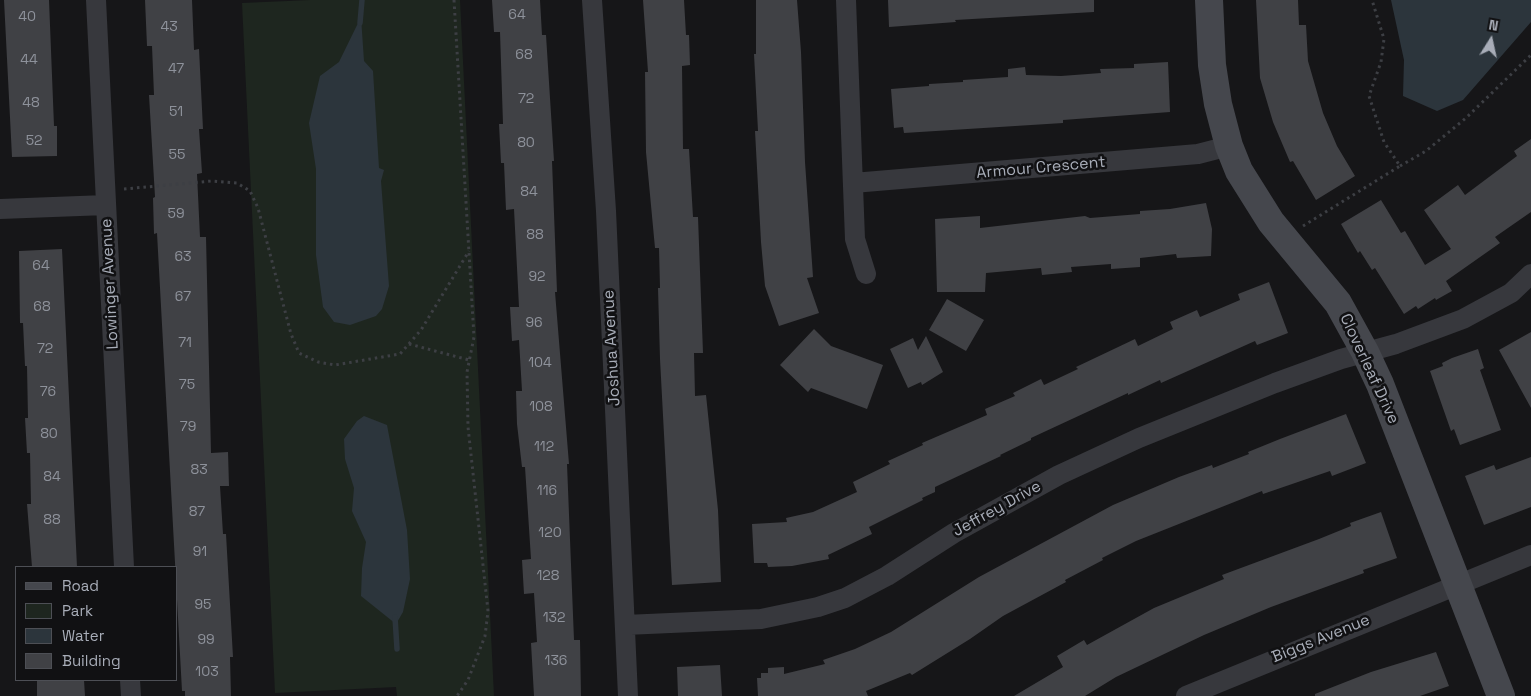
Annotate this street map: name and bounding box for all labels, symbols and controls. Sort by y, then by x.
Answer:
house number: 64 [508,7,526,23]
house number: 40 [18,9,36,25]
north arrow [1466,15,1516,65]
text: N [1487,16,1500,35]
house number: 43 [160,19,178,35]
house number: 68 [515,47,533,63]
house number: 44 [20,52,38,68]
house number: 47 [168,61,184,77]
house number: 72 [518,91,534,107]
house number: 48 [22,95,40,111]
house number: 51 [169,104,183,120]
house number: 52 [26,133,42,149]
house number: 80 [517,135,535,151]
house number: 55 [169,147,185,163]
street label: Armour Crescent [976,153,1106,183]
house number: 84 [520,184,538,200]
house number: 59 [168,206,184,222]
street label: Lowinger Avenue [97,218,123,350]
house number: 88 [526,227,544,243]
house number: 63 [174,249,192,265]
house number: 64 [32,258,50,274]
house number: 92 [528,269,546,285]
house number: 67 [175,289,191,305]
street label: Joshua Avenue [599,289,625,407]
house number: 68 [33,299,51,315]
street label: Cloverleaf Drive [1335,311,1403,427]
house number: 96 [525,315,543,331]
house number: 71 [178,335,192,351]
house number: 72 [37,341,53,357]
house number: 104 [528,355,552,371]
house number: 75 [179,377,195,393]
house number: 76 [40,384,56,400]
house number: 108 [529,399,553,415]
house number: 79 [180,419,196,435]
house number: 80 [40,426,58,442]
house number: 112 [534,439,554,455]
house number: 83 [190,462,208,478]
house number: 84 [43,469,61,485]
street label: Jeffrey Drive [950,477,1044,541]
house number: 116 [537,483,557,499]
house number: 87 [189,504,205,520]
house number: 88 [43,512,61,528]
house number: 120 [538,525,562,541]
house number: 91 [193,544,207,560]
legend [15,566,178,681]
house number: 128 [536,568,560,584]
text: Road [62,576,99,595]
house number: 95 [195,597,211,613]
text: Park [62,601,93,620]
house number: 132 [543,610,565,626]
street label: Biggs Avenue [1269,611,1373,667]
text: Water [62,626,104,645]
house number: 99 [197,632,215,648]
text: Building [62,651,121,670]
house number: 136 [545,653,567,669]
house number: 103 [195,664,219,680]

